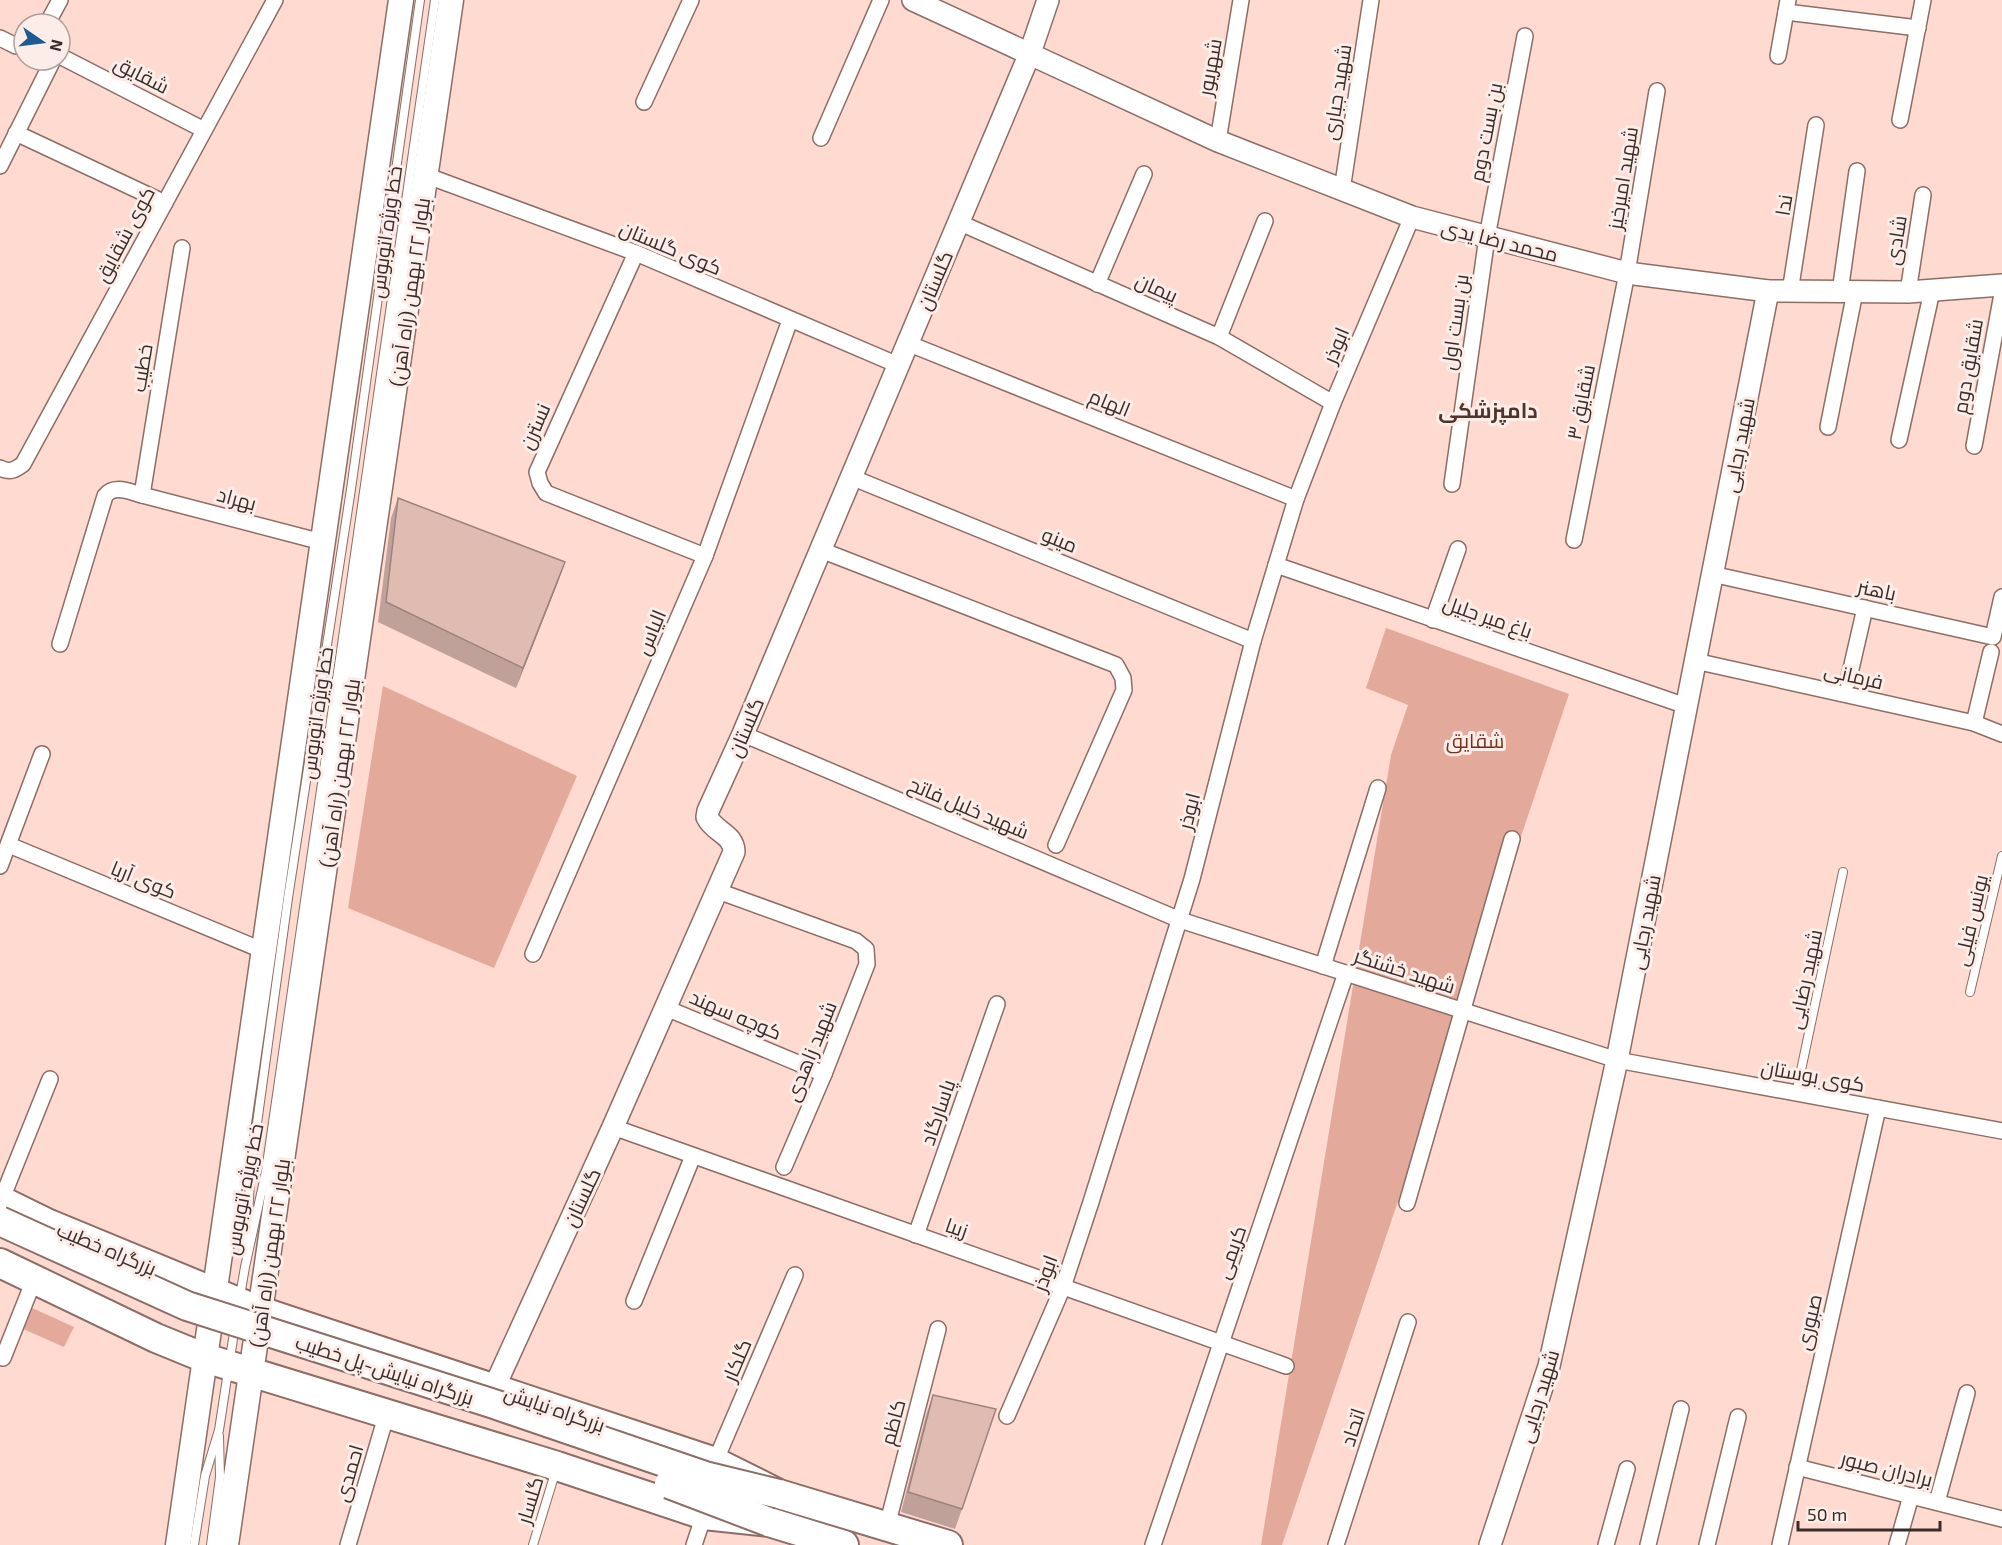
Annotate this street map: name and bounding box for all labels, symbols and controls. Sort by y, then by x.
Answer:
north arrow [12,12,72,72]
street label: شهریور [1192,36,1228,99]
text: N [46,38,68,54]
street label: شهید جباری [1317,42,1357,142]
street label: شقایق [110,50,173,100]
street label: بن بست دوم [1464,81,1509,184]
street label: شهید امیرخیز [1602,125,1644,232]
street label: خط ویژه اتوبوس [364,164,408,300]
street label: کوی شقایق [89,182,161,287]
street label: ندا [1769,193,1797,217]
street label: بلوار ۲۲ بهمن (راه آهن) [384,196,436,388]
street label: شادی [1879,213,1913,267]
street label: محمد رضا یدی [1439,214,1561,268]
street label: کوی گلستان [616,215,726,281]
street label: گلستان [911,247,959,314]
street label: پیمان [1131,267,1183,309]
street label: بن بست اول [1435,272,1475,372]
street label: شقایق دوم [1947,317,1990,416]
street label: ابوذر [1316,323,1354,368]
street label: خطیب [125,342,157,394]
street label: شقایق ۳ [1561,362,1601,442]
street label: الهام [1085,383,1134,424]
street label: شهید رجایی [1717,396,1761,495]
district label: دامپزشکی [1438,397,1538,426]
street label: نسترن [513,399,557,454]
street label: بهراد [214,481,259,517]
street label: مینو [1038,521,1081,558]
street label: باهنر [1854,573,1899,606]
street label: باغ میر جلیل [1439,590,1536,645]
street label: الیاس [630,606,672,659]
street label: خط ویژه اتوبوس [295,645,339,781]
street label: فرمانی [1822,657,1886,695]
street label: بلوار ۲۲ بهمن (راه آهن) [314,677,366,869]
street label: گلستان [722,694,770,761]
park label: شقایق [1446,728,1504,754]
street label: شهید خلیل فاتح [904,771,1033,846]
street label: ابوذر [1172,790,1205,833]
street label: کوی آریا [107,855,180,905]
street label: یونس فیلی [1948,871,1994,969]
street label: شهید رجایی [1623,873,1667,972]
street label: شهید رضایی [1782,927,1828,1031]
street label: شهید خشتگر [1350,942,1459,1000]
street label: کوچه سهند [686,984,786,1046]
street label: شهید زاهدی [779,997,843,1105]
street label: کوی بوستان [1759,1054,1867,1098]
street label: پاسارگاد [915,1075,962,1149]
street label: خط ویژه اتوبوس [219,1121,269,1257]
street label: بلوار ۲۲ بهمن (راه آهن) [244,1157,296,1349]
street label: گلستان [557,1164,607,1231]
street label: زیبا [942,1212,971,1243]
street label: بزرگراه خطیب [53,1216,160,1281]
street label: کریمی [1210,1222,1252,1283]
street label: ابوذر [1026,1251,1063,1296]
street label: صبوری [1790,1292,1828,1353]
street label: بزرگراه نیایش-پل خطیب [292,1329,477,1411]
street label: گلکار [716,1335,757,1386]
street label: شهید رجایی [1512,1347,1565,1446]
street label: بزرگراه نیایش [501,1380,609,1438]
street label: کاظم [874,1396,913,1448]
street label: اتحاد [1335,1405,1369,1449]
street label: احمدی [328,1442,370,1505]
street label: برادران صبور [1837,1445,1935,1493]
street label: گلسار [510,1474,548,1528]
scale bar [1798,1494,1940,1532]
text: 50 m [1807,1503,1847,1525]

